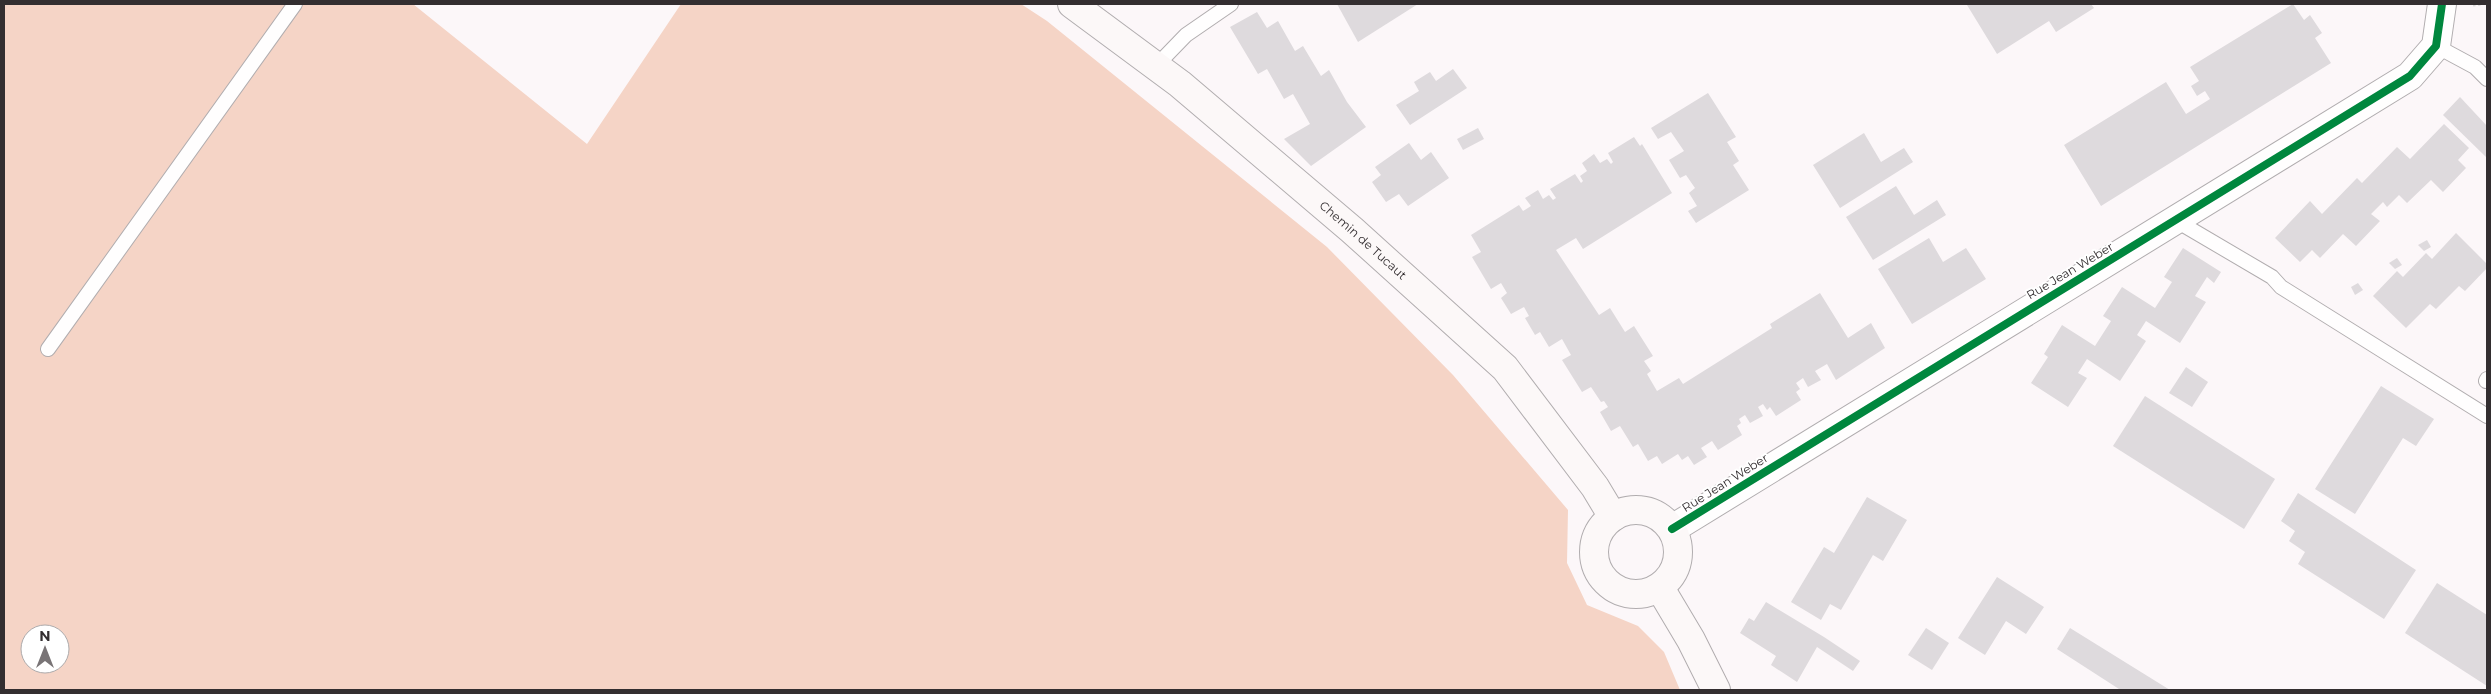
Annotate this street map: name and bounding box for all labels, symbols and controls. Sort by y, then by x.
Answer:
street label: Chemin de Tucaut [1316,198,1410,283]
street label: Rue Jean Weber [2024,239,2116,302]
street label: Rue Jean Weber [1679,450,1771,515]
north arrow [20,624,70,674]
text: N [39,627,51,645]

